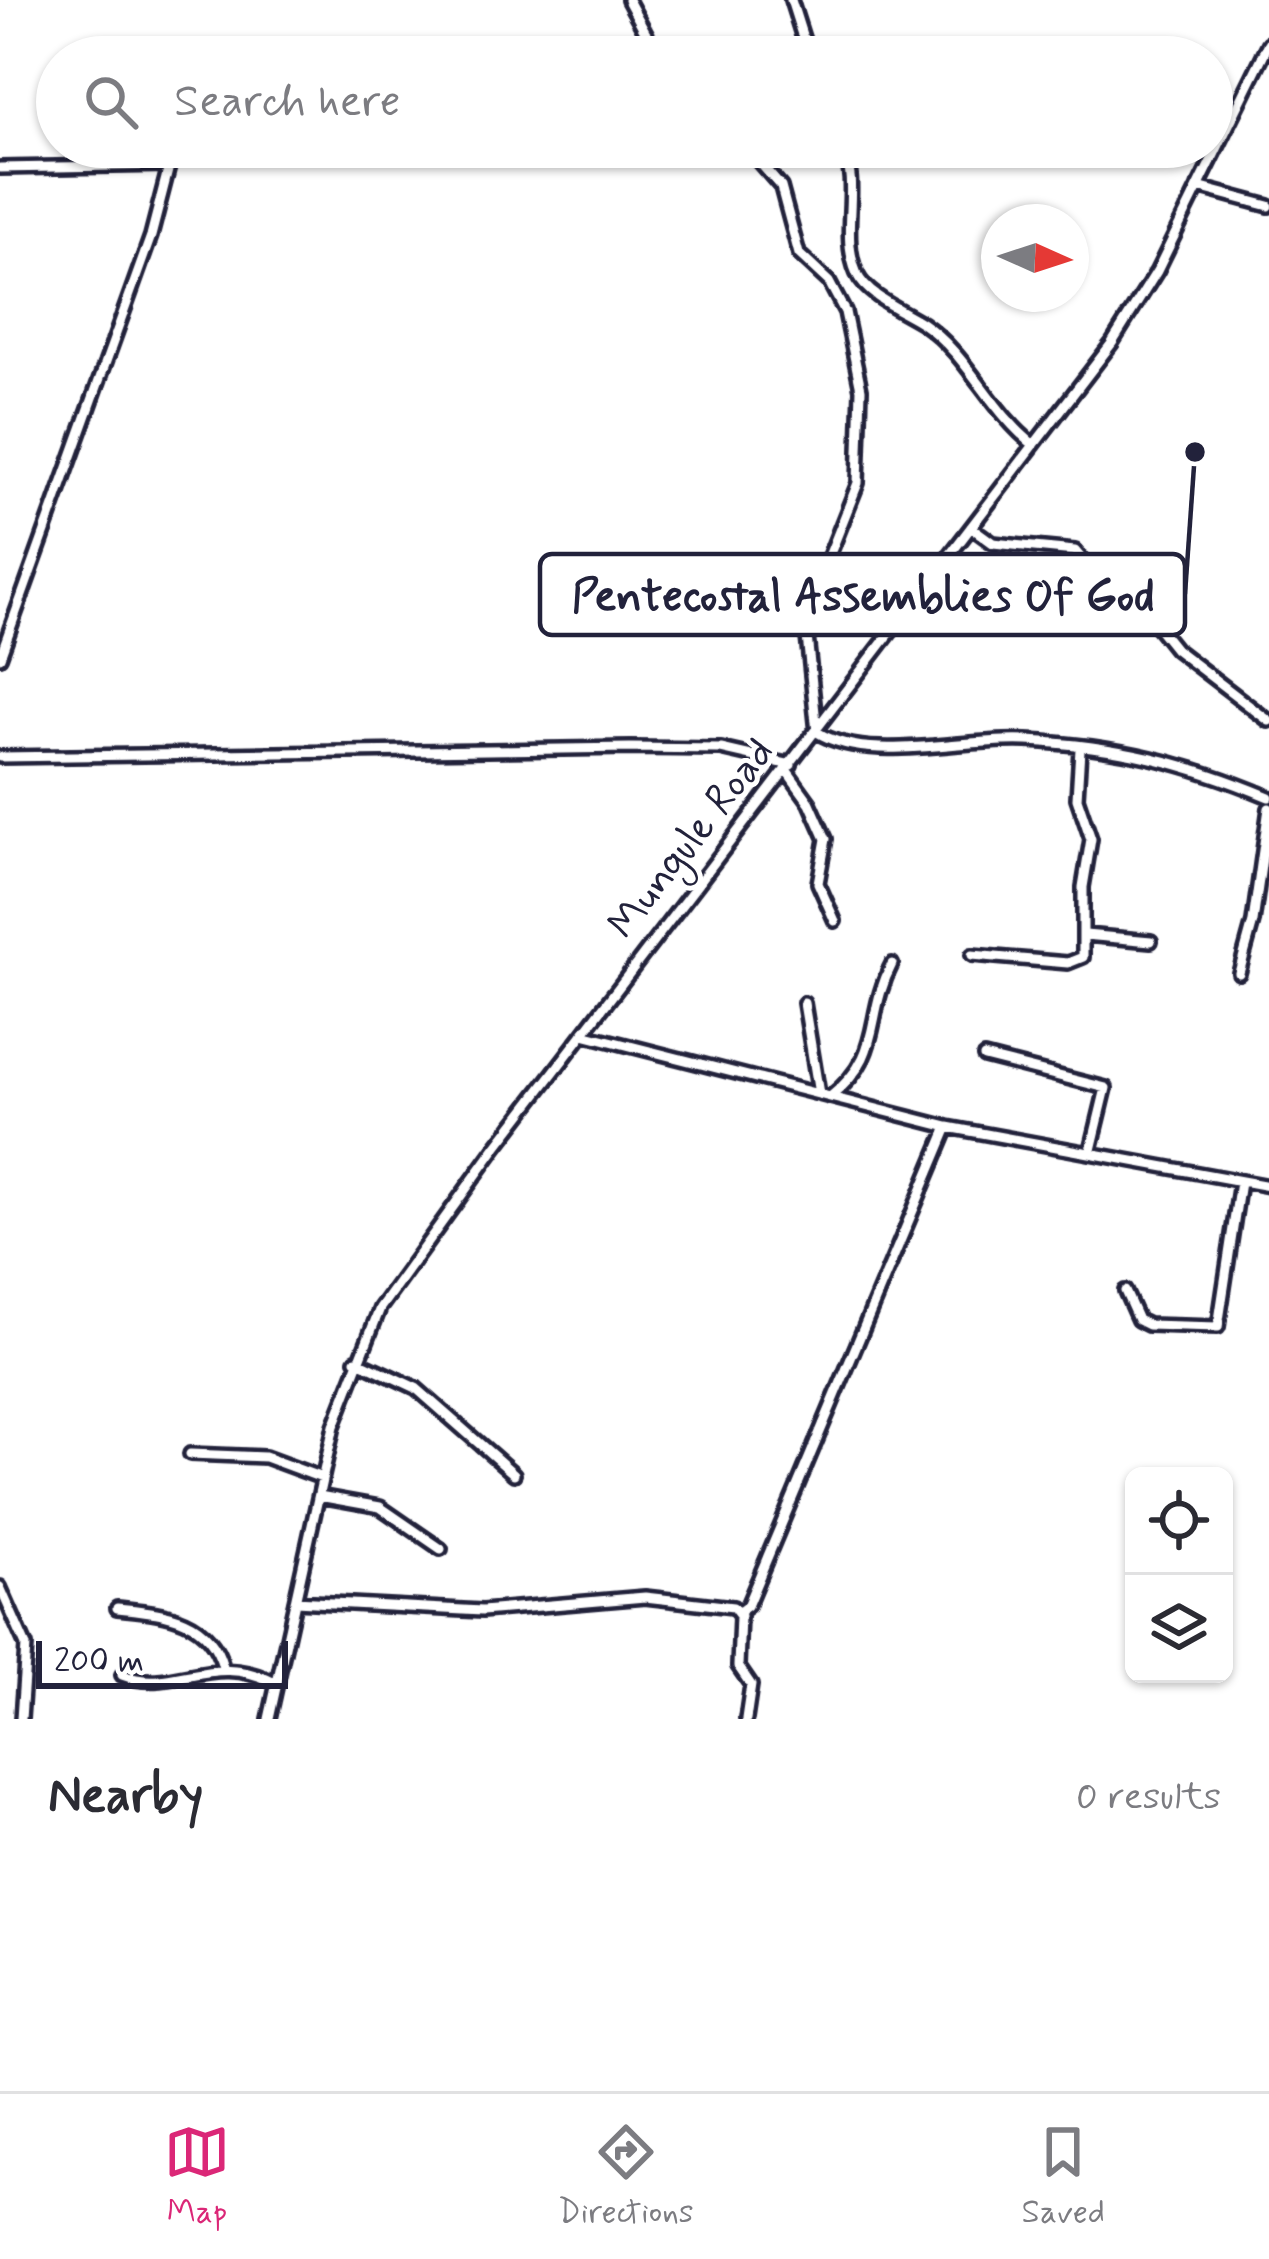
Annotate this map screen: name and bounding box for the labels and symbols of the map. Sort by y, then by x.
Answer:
north arrow [981,204,1089,312]
callout: Pentecostal Assemblies Of God [540,554,1185,635]
text: Pentecostal Assemblies Of God [571,568,1155,627]
street label: Mungule Road [596,727,790,953]
scale bar [36,1635,288,1688]

